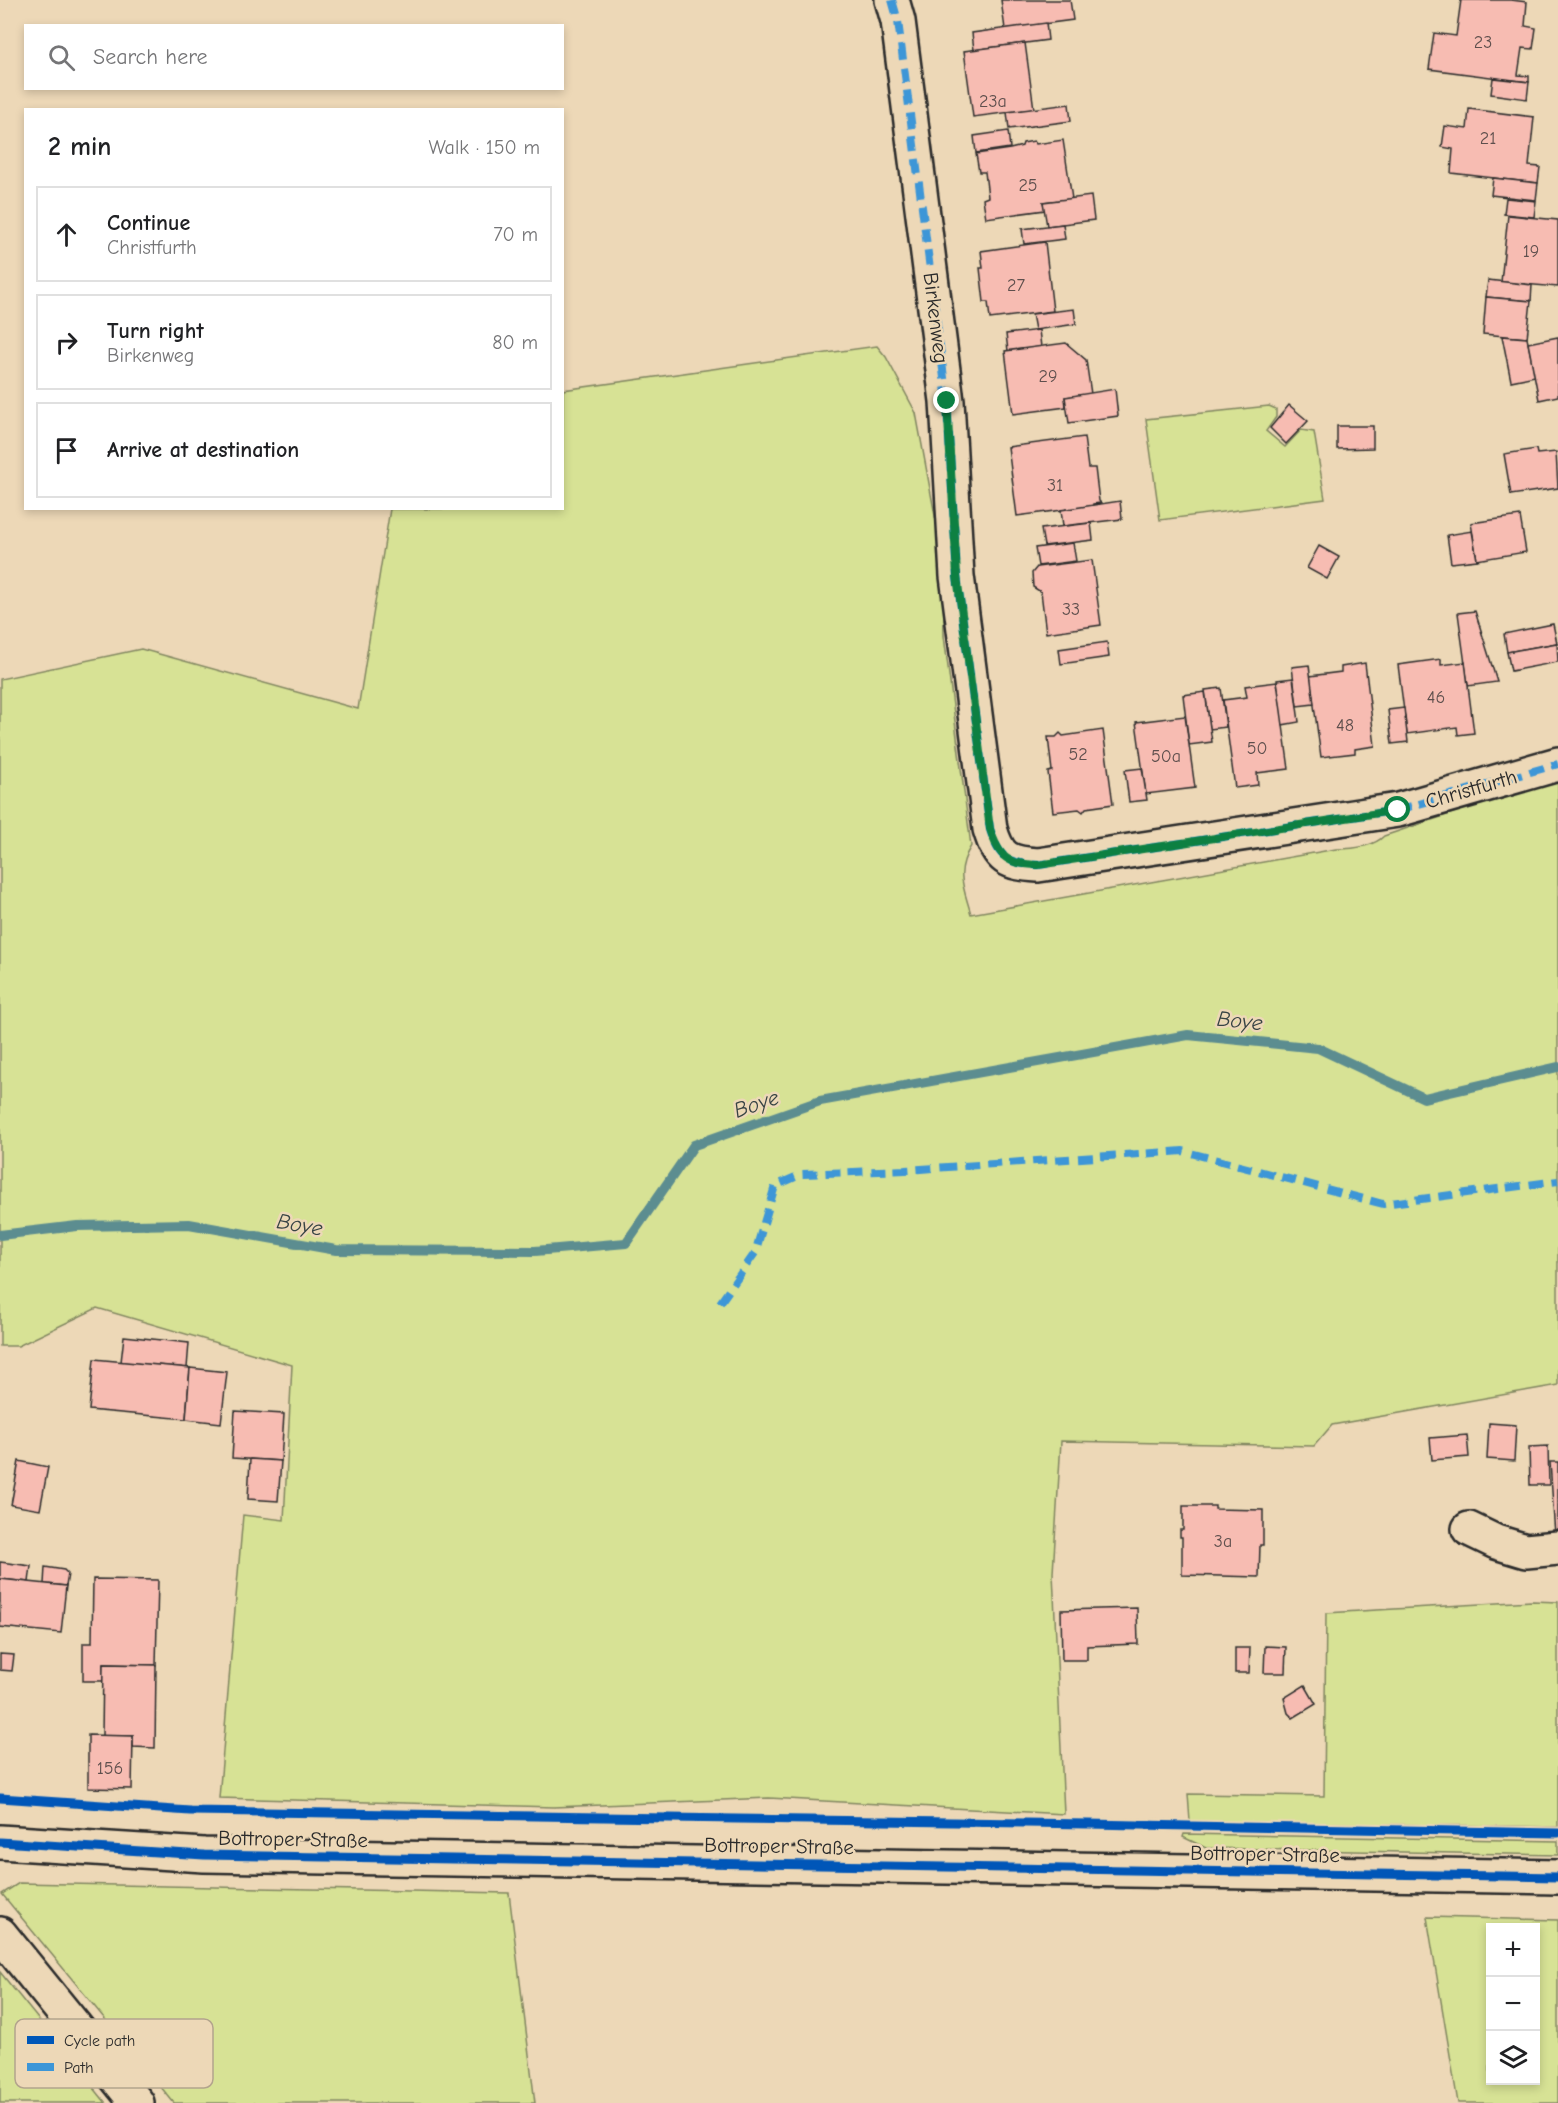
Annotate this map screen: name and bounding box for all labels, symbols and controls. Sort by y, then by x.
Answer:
search box [24,24,564,90]
house number: 23 [1474,32,1492,53]
icon: search [45,41,78,74]
text: Search here [93,44,208,70]
house number: 23a [979,91,1007,112]
house number: 21 [1480,128,1496,149]
text: 2 min [48,132,111,162]
text: Walk · 150 m [429,136,540,159]
house number: 25 [1018,175,1038,196]
text: Continue [107,210,190,236]
icon: ahead [50,218,83,251]
text: 70 m [493,223,538,246]
text: Christfurth [107,236,197,259]
house number: 19 [1523,241,1539,262]
street label: Birkenweg [918,271,954,365]
house number: 27 [1007,275,1025,296]
text: Turn right [107,318,204,344]
icon: right [50,326,83,359]
text: 80 m [492,331,538,354]
text: Birkenweg [107,344,194,367]
house number: 29 [1039,366,1057,387]
route end [933,387,959,413]
icon: arrive [50,434,83,467]
text: Arrive at destination [107,437,299,463]
house number: 31 [1047,475,1063,496]
house number: 33 [1062,599,1080,620]
house number: 46 [1427,687,1445,708]
house number: 48 [1336,715,1354,736]
house number: 50 [1247,738,1267,759]
house number: 52 [1068,744,1088,765]
house number: 50a [1151,746,1181,767]
street label: Christfurth [1422,764,1520,814]
route start [1384,796,1410,822]
water label: Boye [1216,1006,1264,1036]
water label: Boye [730,1084,782,1124]
water label: Boye [275,1208,325,1242]
house number: 3a [1214,1531,1232,1552]
house number: 156 [97,1758,123,1779]
street label: Bottroper Straße [218,1826,368,1852]
street label: Bottroper Straße [704,1833,854,1859]
street label: Bottroper Straße [1190,1841,1340,1867]
map controls [1486,1923,1540,2085]
button: + [1486,1923,1540,1977]
button: − [1486,1977,1540,2031]
legend [15,2019,213,2088]
button: layers [1486,2031,1540,2085]
text: Cycle path [64,2032,135,2050]
text: Path [64,2059,94,2077]

